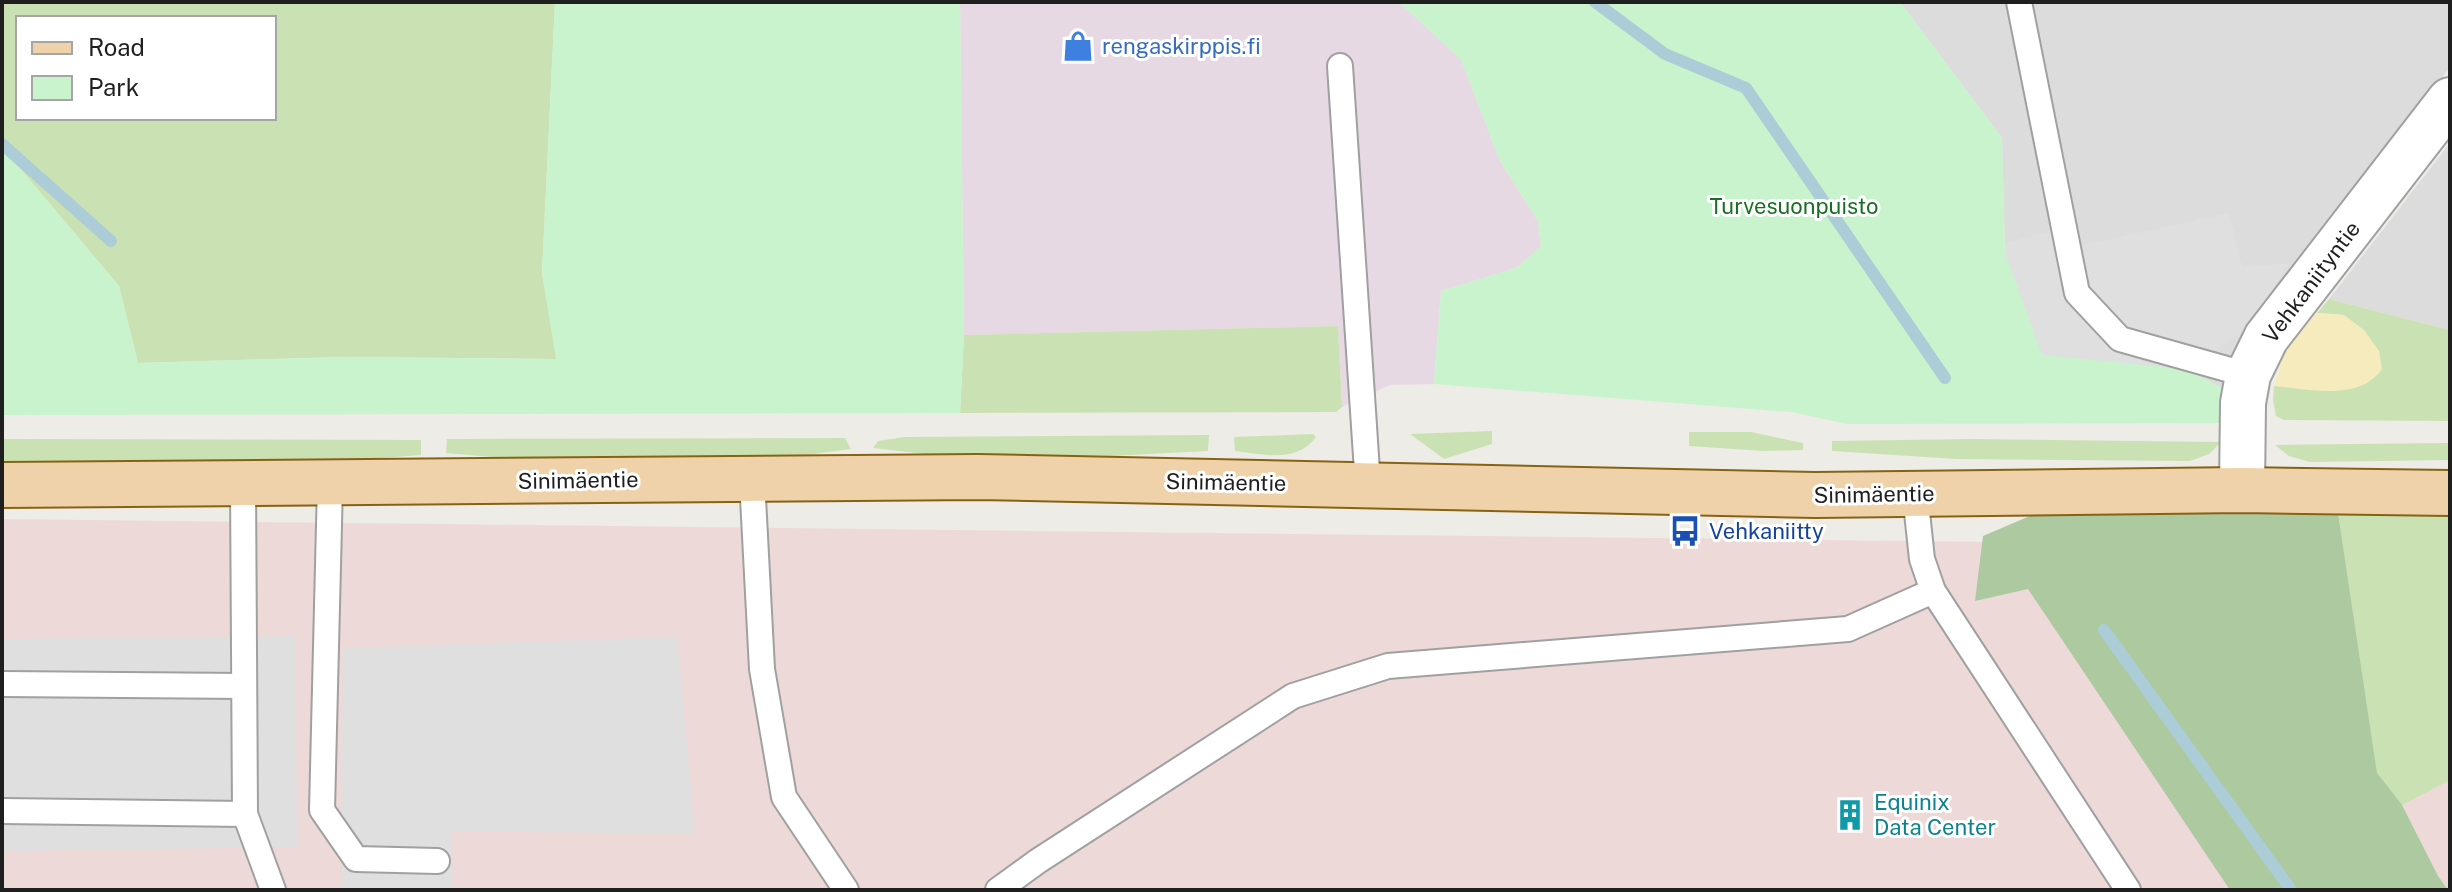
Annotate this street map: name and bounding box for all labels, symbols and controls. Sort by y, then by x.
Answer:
legend [16,16,276,120]
shop icon: rengaskirppis.fi [1061,29,1095,63]
text: Road [88,33,145,61]
place label: rengaskirppis.fi [1102,33,1261,59]
text: Park [88,73,139,101]
park label: Turvesuonpuisto [1710,193,1878,219]
street label: Vehkaniityntie [2257,216,2365,348]
street label: Sinimäentie [517,466,639,494]
street label: Sinimäentie [1165,468,1287,496]
street label: Sinimäentie [1813,480,1935,508]
bus stop icon: Vehkaniitty [1668,514,1702,548]
place label: Vehkaniitty [1709,518,1824,544]
place label: Equinix Data Center [1874,789,1996,840]
building icon: Equinix Data Center [1833,798,1867,832]

